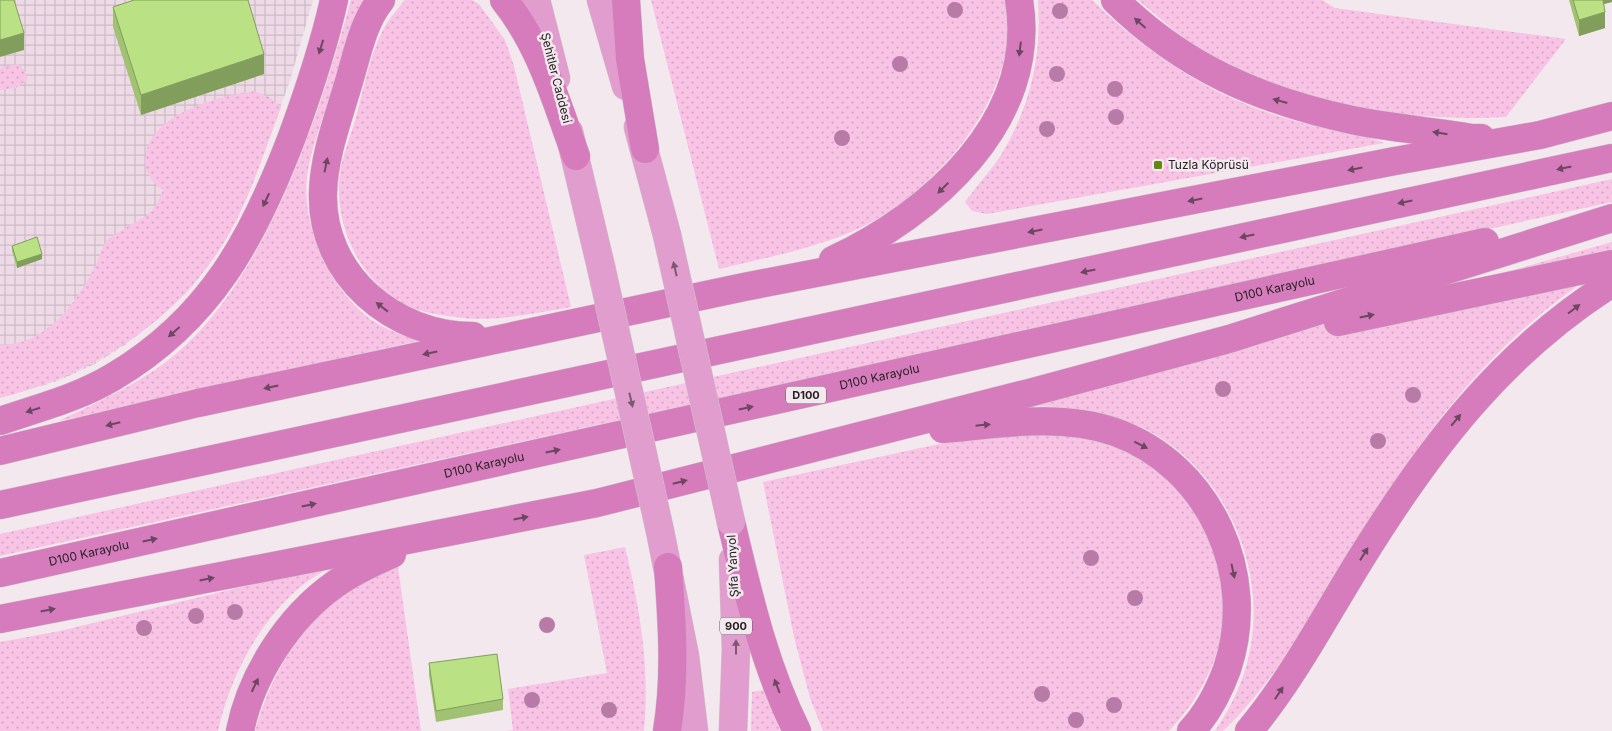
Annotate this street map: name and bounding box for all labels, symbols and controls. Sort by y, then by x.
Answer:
one-way arrow [1133,17,1146,28]
street label: Şehitler Caddesi [538,31,575,125]
one-way arrow [317,40,325,55]
one-way arrow [1016,41,1024,57]
one-way arrow [1273,97,1288,105]
one-way arrow [1431,128,1447,136]
one-way arrow [322,157,330,172]
place label: Tuzla Köprüsü [1168,157,1249,172]
marker: Tuzla Köprüsü [1152,159,1164,171]
one-way arrow [1557,164,1572,172]
one-way arrow [1346,165,1362,173]
one-way arrow [937,182,949,194]
one-way arrow [262,193,270,207]
one-way arrow [1187,196,1203,204]
one-way arrow [1398,198,1413,206]
one-way arrow [1027,227,1043,235]
one-way arrow [1238,233,1254,241]
one-way arrow [671,262,679,277]
one-way arrow [1079,267,1095,275]
street label: D100 Karayolu [1233,272,1316,305]
one-way arrow [376,302,389,313]
one-way arrow [1567,304,1581,314]
one-way arrow [1360,312,1375,320]
one-way arrow [167,326,180,337]
one-way arrow [422,350,438,358]
street label: D100 Karayolu [838,360,921,393]
one-way arrow [263,383,279,391]
road number: D100 [786,386,826,404]
one-way arrow [627,392,635,407]
one-way arrow [738,404,753,412]
one-way arrow [26,407,41,414]
one-way arrow [1451,414,1462,427]
one-way arrow [105,420,120,428]
one-way arrow [975,421,991,429]
one-way arrow [1134,441,1148,449]
one-way arrow [545,447,561,455]
street label: D100 Karayolu [442,448,526,481]
one-way arrow [672,478,687,486]
one-way arrow [301,501,316,509]
one-way arrow [514,513,530,521]
street label: Şifa Yanyol [723,534,742,598]
one-way arrow [143,536,158,544]
street label: D100 Karayolu [47,537,130,569]
one-way arrow [1359,547,1368,560]
one-way arrow [1229,564,1237,579]
one-way arrow [200,575,215,583]
one-way arrow [40,606,55,614]
road number: 900 [720,618,752,634]
one-way arrow [732,639,740,655]
one-way arrow [251,678,259,692]
one-way arrow [773,679,780,694]
one-way arrow [1275,686,1284,699]

